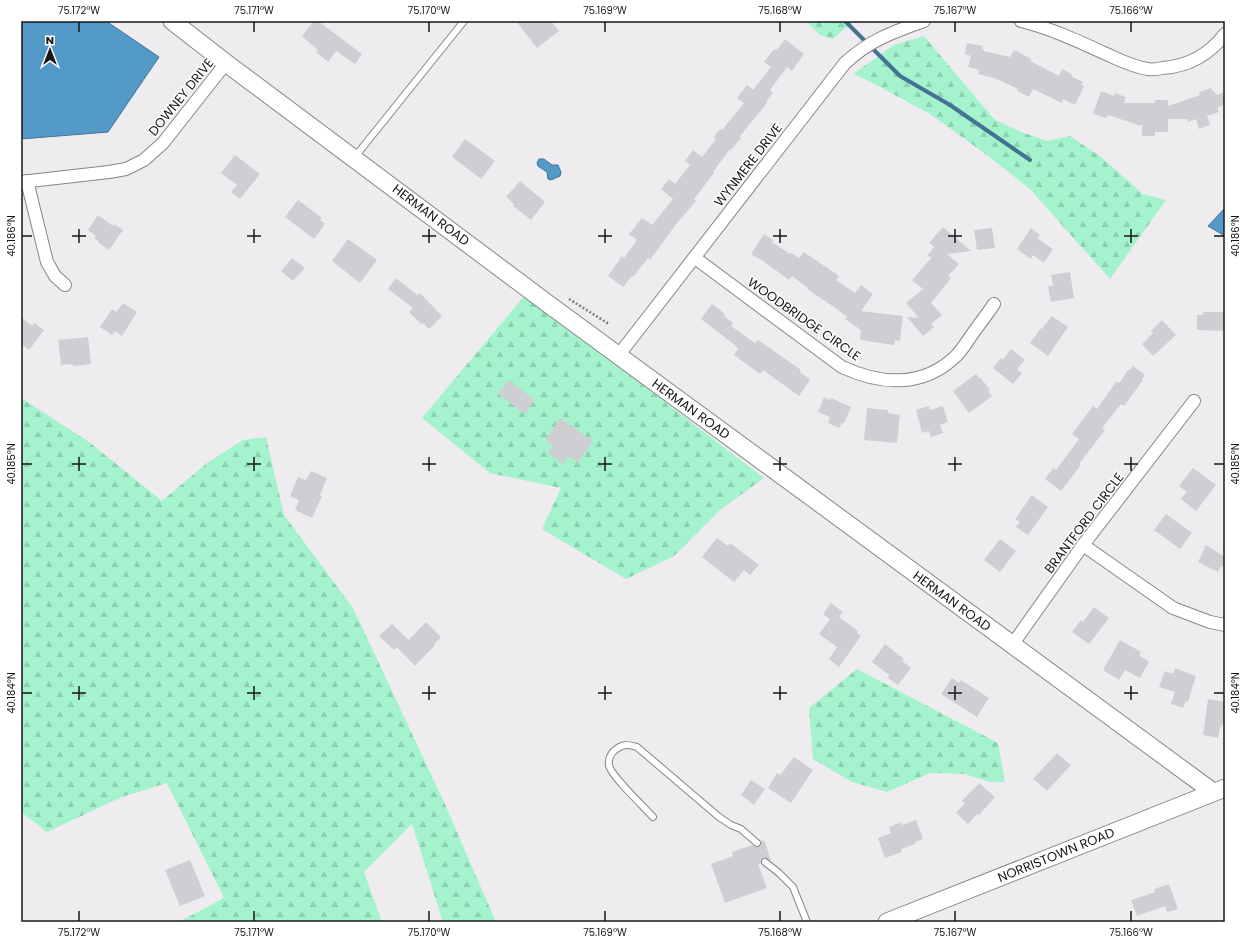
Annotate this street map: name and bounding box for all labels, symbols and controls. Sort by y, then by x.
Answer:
text: 75.172°W [58,3,100,18]
text: 75.171°W [234,3,274,18]
text: 75.170°W [408,3,451,18]
text: 75.169°W [583,3,627,18]
text: 75.168°W [758,3,802,18]
text: 75.167°W [934,3,977,18]
text: 75.166°W [1109,3,1153,18]
north arrow [30,30,70,70]
text: N [46,32,54,48]
street label: DOWNEY DRIVE [144,54,218,140]
street label: WYNMERE DRIVE [709,119,787,211]
street label: HERMAN ROAD [388,180,474,250]
text: 40.186°N [4,215,19,257]
text: 40.186°N [1228,215,1243,257]
street label: WOODBRIDGE CIRCLE [744,273,864,365]
street label: HERMAN ROAD [648,374,734,444]
text: 40.185°N [4,443,19,485]
text: 40.185°N [1228,443,1243,485]
street label: BRANTFORD CIRCLE [1040,469,1128,577]
street label: HERMAN ROAD [909,566,995,636]
text: 40.184°N [4,672,19,714]
text: 40.184°N [1228,672,1243,714]
street label: NORRISTOWN ROAD [995,823,1117,887]
text: 75.172°W [58,925,100,940]
text: 75.171°W [234,925,274,940]
text: 75.170°W [408,925,451,940]
text: 75.169°W [583,925,627,940]
text: 75.168°W [758,925,802,940]
text: 75.167°W [934,925,977,940]
text: 75.166°W [1109,925,1153,940]

